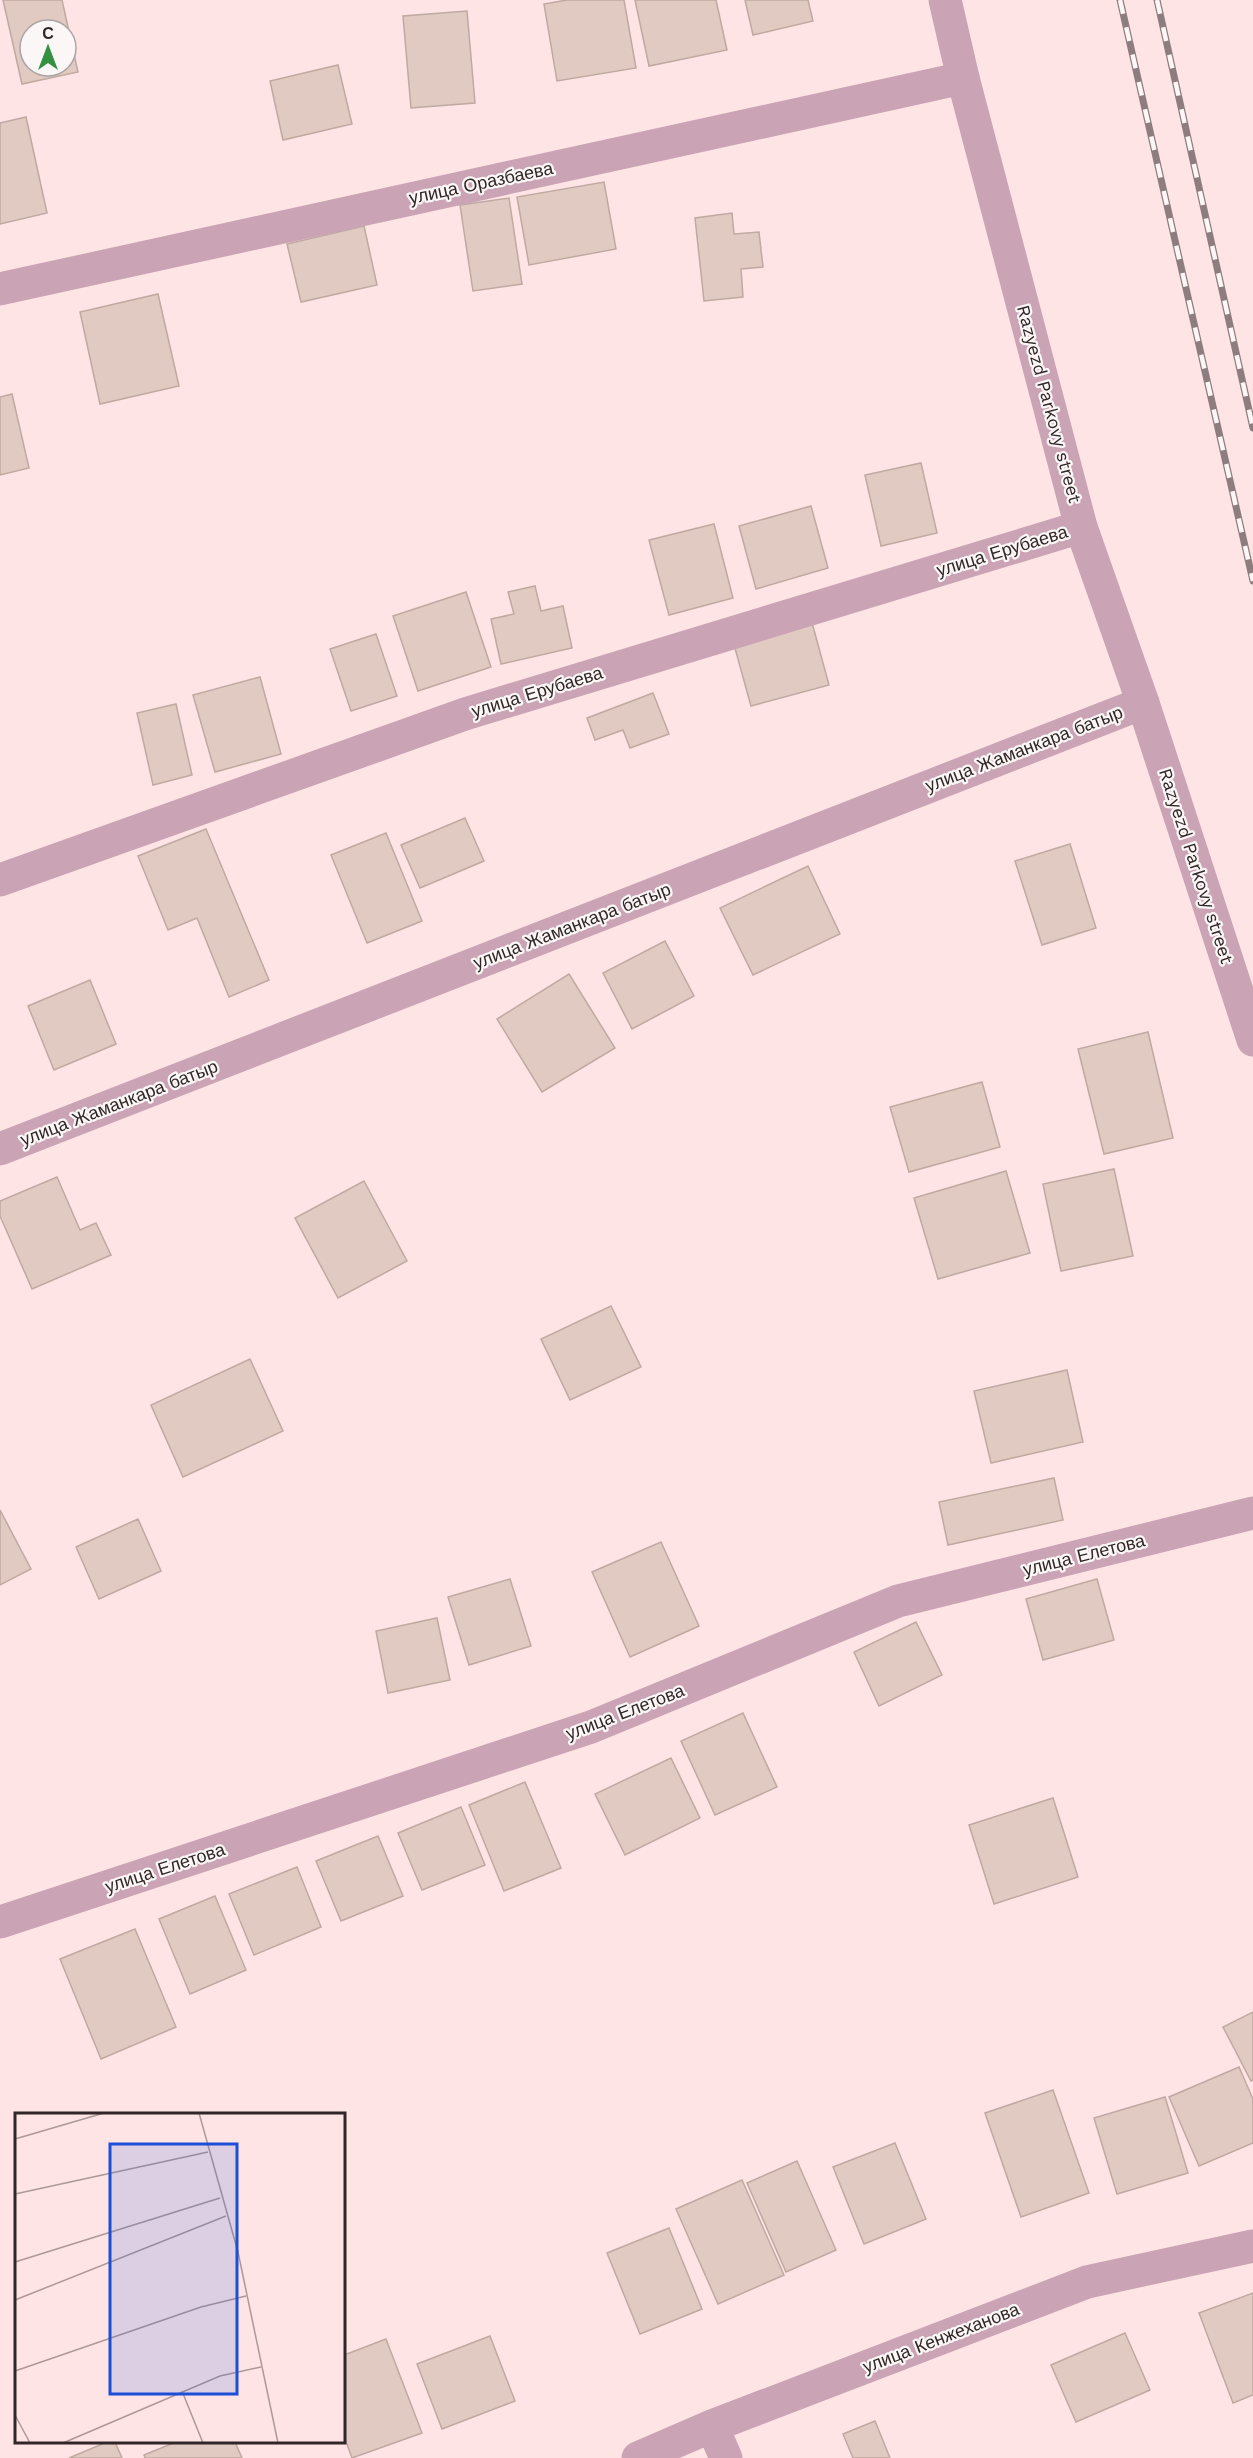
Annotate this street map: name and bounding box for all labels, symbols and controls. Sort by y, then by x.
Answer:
north arrow [18,18,78,78]
text: С [42,24,54,43]
street label: улица Оразбаева [407,157,556,208]
street label: Razyezd Parkovy street [1013,303,1086,506]
street label: улица Ерубаева [934,520,1071,580]
street label: улица Ерубаева [469,661,606,721]
street label: улица Жаманкара батыр [922,701,1126,796]
street label: Razyezd Parkovy street [1155,766,1238,967]
street label: улица Жаманкара батыр [470,878,674,973]
street label: улица Жаманкара батыр [17,1055,221,1150]
street label: улица Елетова [1021,1529,1148,1580]
street label: улица Елетова [563,1679,688,1744]
street label: улица Елетова [102,1838,228,1897]
inset map [15,2113,345,2443]
street label: улица Кенжеханова [860,2298,1023,2377]

